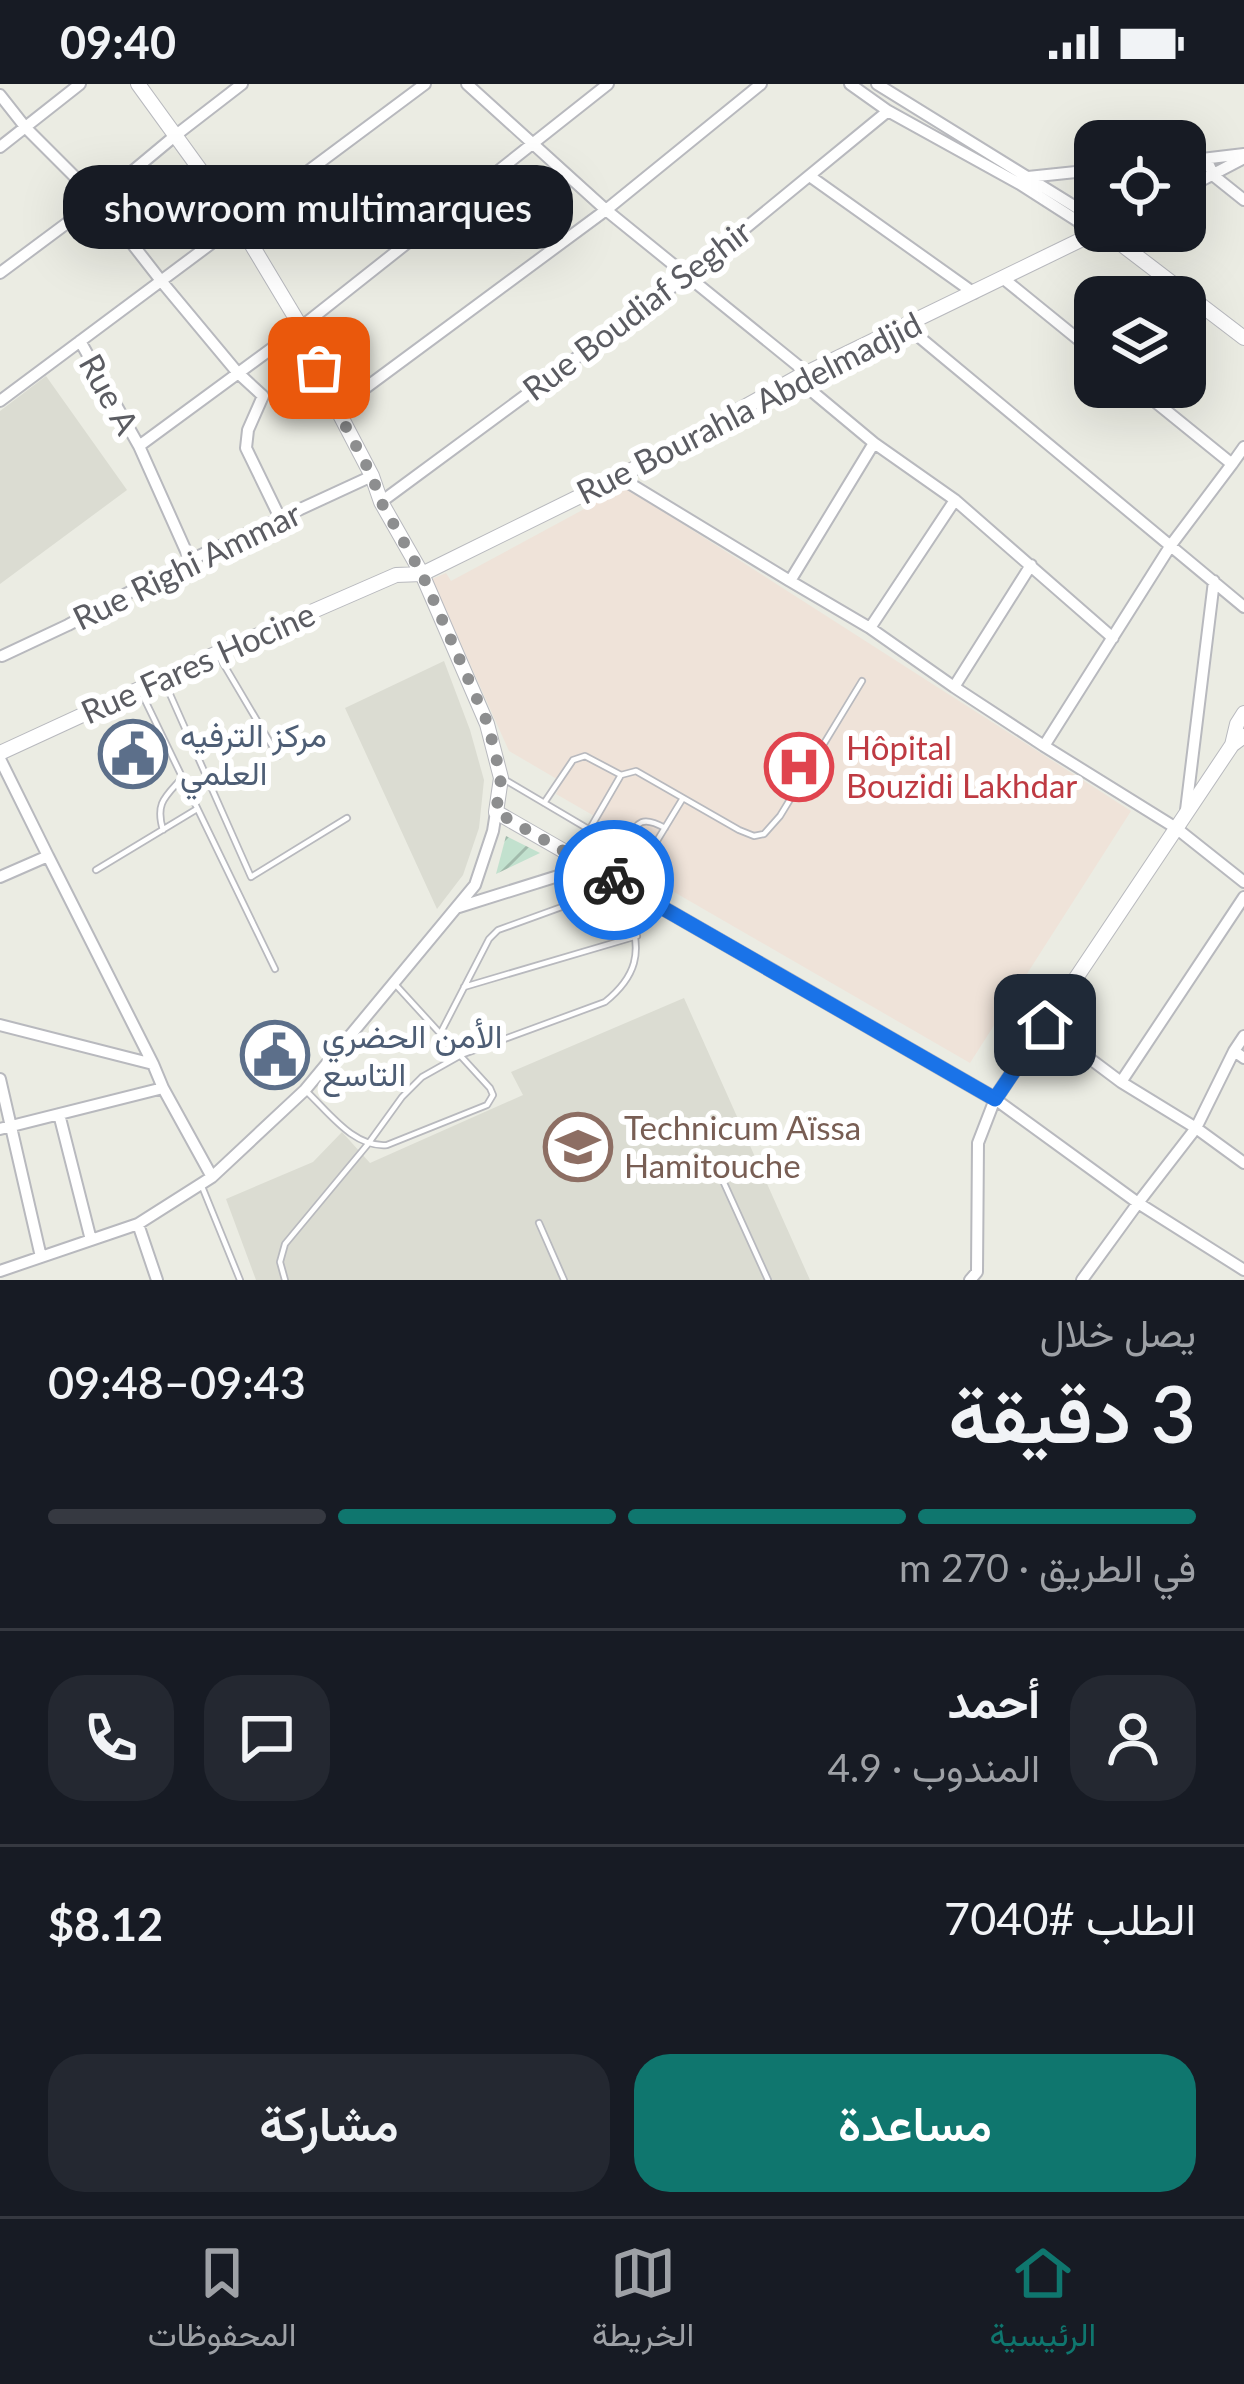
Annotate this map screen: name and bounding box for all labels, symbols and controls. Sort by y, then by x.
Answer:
text: 09:40 [60,15,176,69]
map controls [1074,120,1206,408]
button: locate [1074,120,1206,252]
callout: showroom multimarques [64,164,574,248]
text: showroom multimarques [104,184,532,230]
street label: Rue Boudiaf Seghir [514,210,758,408]
button: layers [1074,276,1206,408]
street label: Rue Bourahla Abdelmadjid [570,303,928,511]
pin [268,317,370,419]
icon: bag [286,335,352,401]
street label: Rue A [72,346,148,441]
street label: Rue Righi Ammar [66,493,307,638]
street label: Rue Fares Hocine [75,593,321,731]
place label: مركز الترفيه العلمي [180,714,327,800]
public building icon: مركز الترفيه العلمي [98,719,168,789]
place label: Hôpital Bouzidi Lakhdar [846,727,1077,805]
hospital icon: Hôpital Bouzidi Lakhdar [764,732,834,802]
courier [554,820,674,940]
icon: bike [581,847,647,913]
pin [994,974,1096,1076]
icon: home [1012,992,1078,1058]
place label: الأمن الحضري التاسع [322,1015,502,1097]
public building icon: الأمن الحضري التاسع [240,1020,310,1090]
place label: Technicum Aïssa Hamitouche [624,1107,861,1185]
school or university icon: Technicum Aïssa Hamitouche [543,1112,613,1182]
text: يصل خلال [1040,1309,1196,1355]
text: 09:43–09:48 [48,1355,306,1409]
text: 3 دقيقة [948,1366,1196,1460]
text: في الطريق · 270 m [899,1544,1196,1590]
text: أحمد [948,1674,1040,1728]
button: phone [48,1675,174,1801]
button: chat [204,1675,330,1801]
button: person [1070,1675,1196,1801]
text: المندوب · 4.9 [827,1744,1040,1790]
text: الطلب #7040 [944,1891,1196,1945]
text: $8.12 [48,1897,163,1951]
button: مشاركة [48,2054,610,2192]
button: مساعدة [634,2054,1196,2192]
tab: المحفوظات [148,2240,296,2364]
tab: الخريطة [592,2240,694,2364]
tab: الرئيسية [990,2240,1096,2364]

